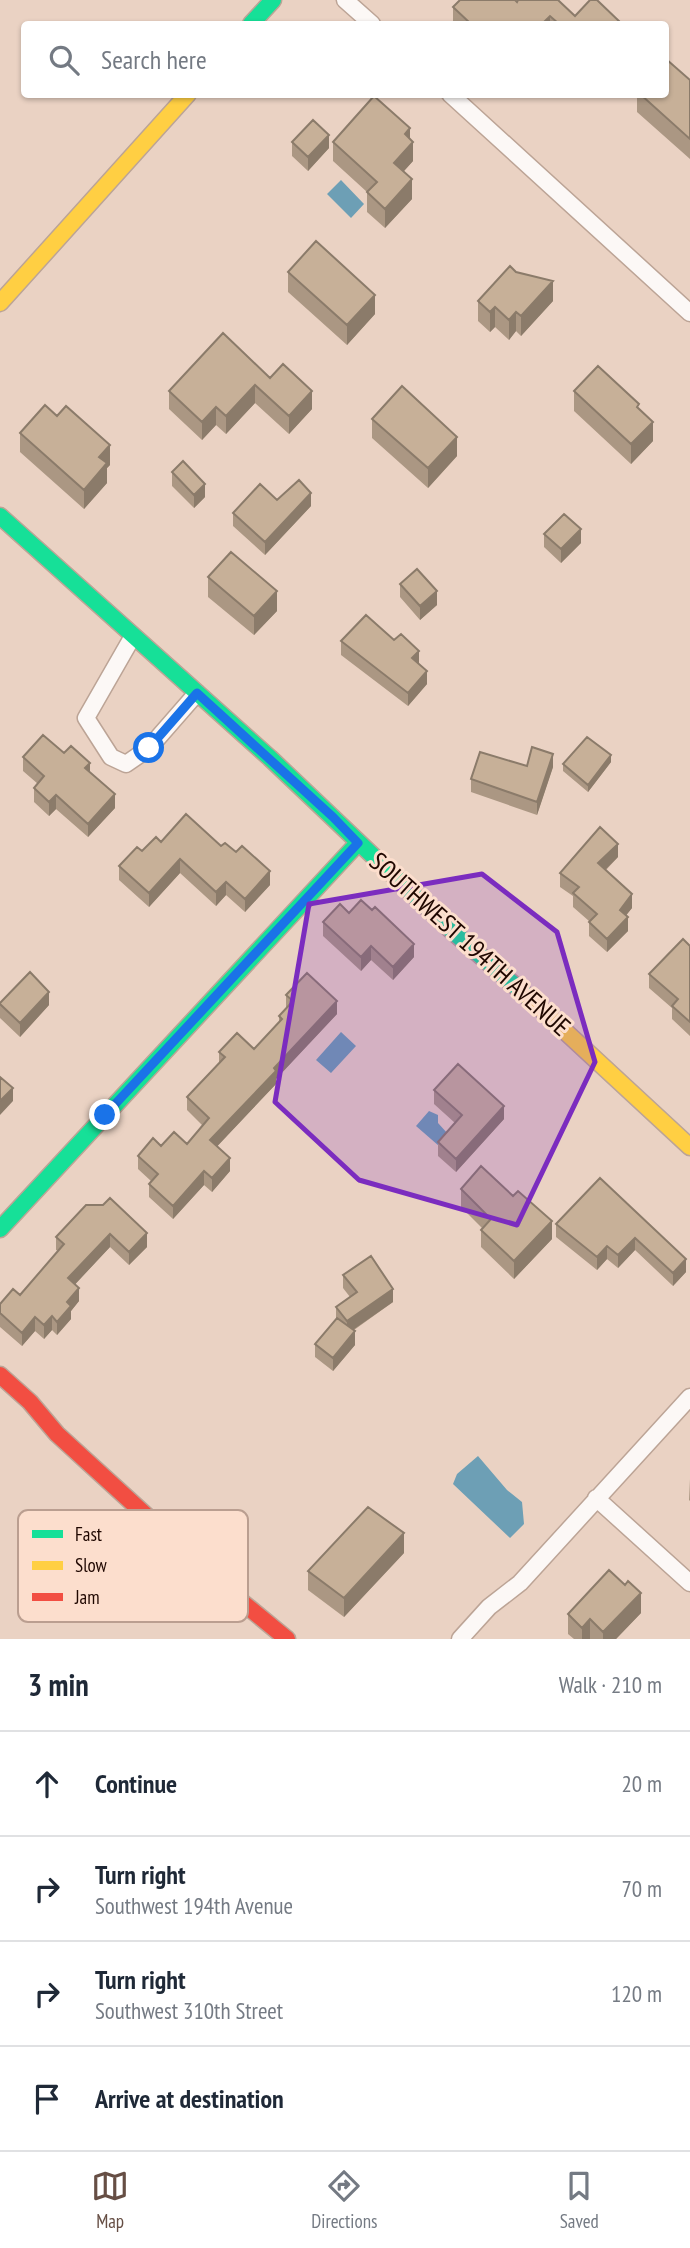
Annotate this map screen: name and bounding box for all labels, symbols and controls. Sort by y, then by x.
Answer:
search box [21,21,669,98]
icon: search [45,41,83,79]
text: Search here [101,43,207,76]
route start [133,732,164,763]
street label: SOUTHWEST 194TH AVENUE [363,845,578,1043]
route end [89,1099,120,1130]
legend [18,1510,248,1622]
text: Fast [75,1522,103,1546]
text: Slow [75,1553,108,1577]
text: Jam [74,1585,100,1609]
text: 3 min [28,1665,89,1704]
text: Walk · 210 m [559,1670,662,1699]
icon: ahead [28,1765,66,1803]
text: Continue [95,1767,177,1800]
text: 20 m [621,1769,662,1798]
text: Turn right [95,1858,186,1891]
icon: right [28,1870,66,1908]
text: 70 m [621,1874,662,1903]
text: Southwest 194th Avenue [95,1891,293,1920]
text: Turn right [95,1963,186,1996]
icon: right [28,1975,66,2013]
text: 120 m [611,1979,662,2008]
text: Southwest 310th Street [95,1996,283,2025]
icon: arrive [28,2080,66,2118]
text: Arrive at destination [95,2082,284,2115]
tab: Map [91,2167,129,2233]
tab: Directions [311,2167,377,2233]
tab: Saved [560,2167,599,2233]

